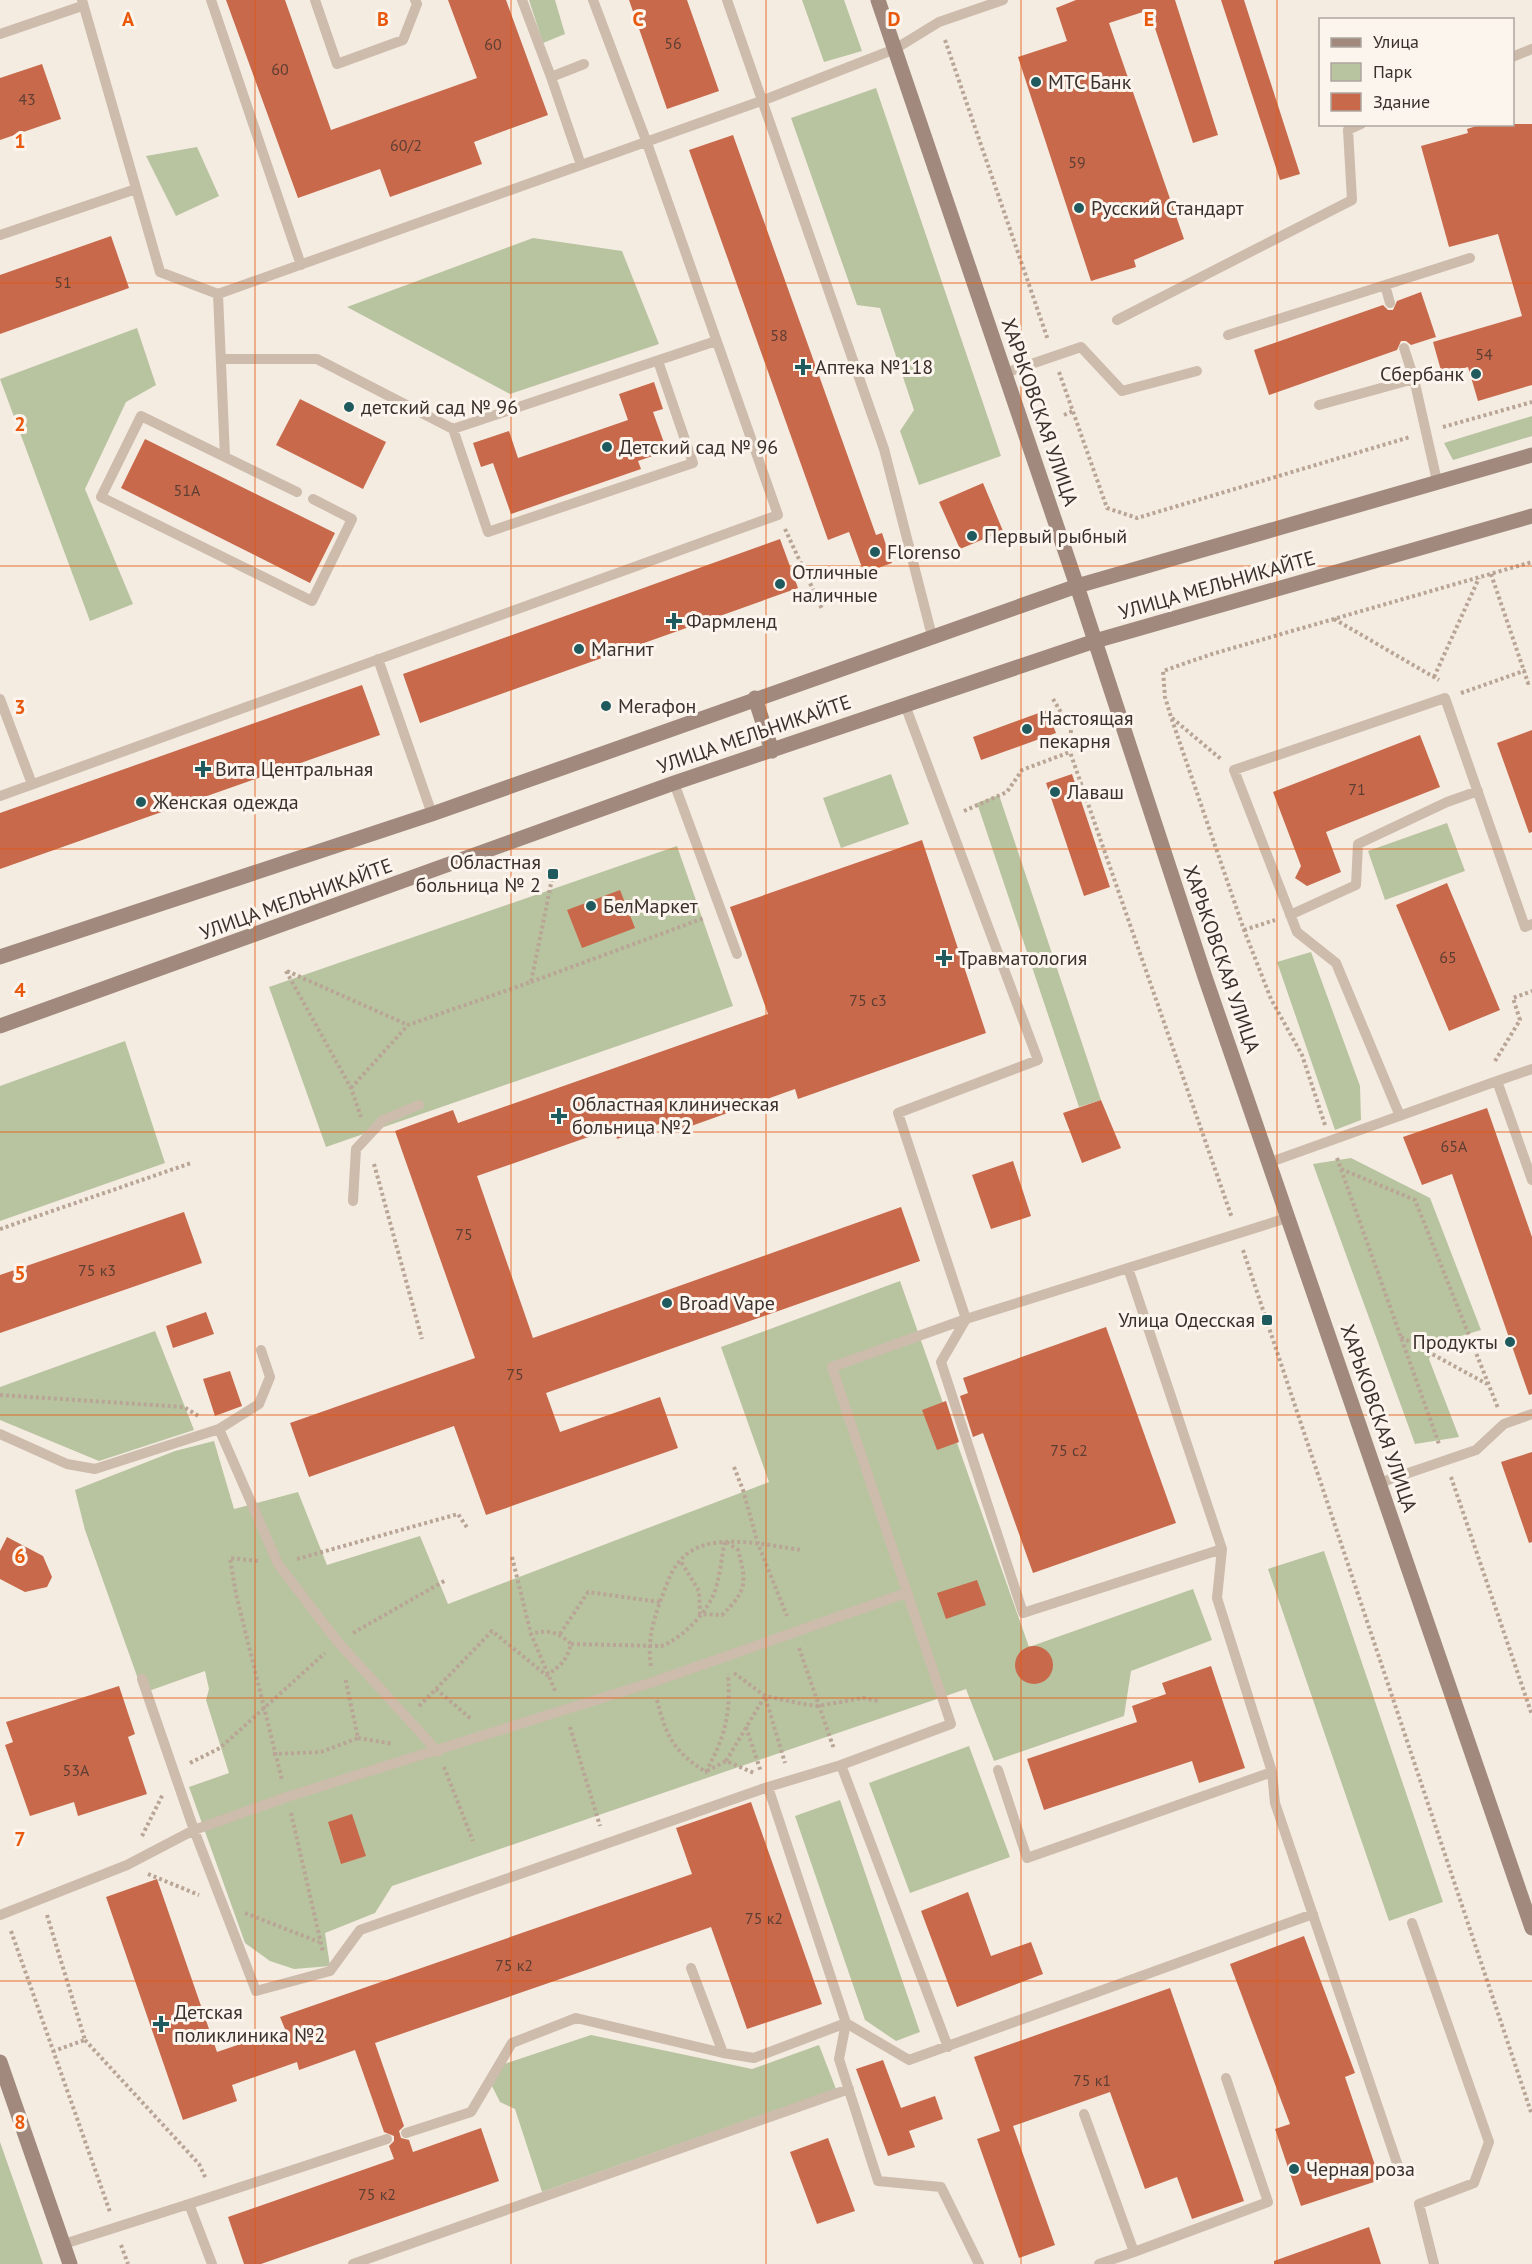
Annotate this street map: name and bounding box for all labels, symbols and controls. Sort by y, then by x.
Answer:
text: A [122,6,135,32]
text: B [377,6,389,32]
text: C [632,6,644,32]
text: D [888,6,901,32]
text: E [1144,6,1154,32]
legend [1319,18,1514,126]
text: Улица [1373,30,1419,53]
house number: 56 [664,33,682,53]
house number: 60 [484,34,502,54]
house number: 60 [271,59,289,79]
text: Парк [1373,60,1413,83]
place label: МТС Банк [1048,69,1132,95]
marker: МТС Банк [1029,75,1043,89]
house number: 43 [18,89,36,109]
text: Здание [1373,90,1430,113]
text: 1 [14,128,26,154]
house number: 60/2 [390,135,422,155]
house number: 59 [1068,152,1086,172]
place label: Русский Стандарт [1091,195,1244,221]
marker: Русский Стандарт [1072,201,1086,215]
house number: 51 [54,272,72,292]
street label: ХАРЬКОВСКАЯ УЛИЦА [996,315,1084,509]
house number: 58 [770,325,788,345]
house number: 54 [1475,344,1493,364]
place label: Аптека №118 [815,354,933,380]
marker: Аптека №118 [796,360,810,374]
place label: Сбербанк [1380,361,1464,387]
marker: Сбербанк [1469,367,1483,381]
place label: детский сад № 96 [361,394,518,420]
marker: детский сад № 96 [342,400,356,414]
text: 2 [14,411,26,437]
place label: Детский сад № 96 [619,434,778,460]
marker: Детский сад № 96 [600,440,614,454]
house number: 51А [174,480,201,500]
place label: Первый рыбный [984,523,1127,549]
marker: Первый рыбный [965,529,979,543]
place label: Florenso [887,539,961,565]
marker: Florenso [868,545,882,559]
street label: УЛИЦА МЕЛЬНИКАЙТЕ [1116,545,1318,625]
place label: Отличные наличные [792,559,878,608]
marker: Отличные наличные [773,577,787,591]
place label: Фармленд [686,608,777,634]
marker: Фармленд [667,614,681,628]
place label: Магнит [591,636,654,662]
marker: Магнит [572,642,586,656]
street label: УЛИЦА МЕЛЬНИКАЙТЕ [654,689,854,779]
place label: Мегафон [618,693,696,719]
text: 3 [14,694,26,720]
marker: Мегафон [599,699,613,713]
place label: Настоящая пекарня [1039,705,1133,754]
marker: Настоящая пекарня [1020,722,1034,736]
place label: Вита Центральная [215,756,373,782]
marker: Вита Центральная [196,762,210,776]
place label: Лаваш [1066,779,1124,805]
house number: 71 [1348,779,1366,799]
marker: Лаваш [1048,785,1062,799]
place label: Женская одежда [152,789,299,815]
marker: Женская одежда [134,795,148,809]
place label: Областная больница № 2 [416,849,541,898]
street label: УЛИЦА МЕЛЬНИКАЙТЕ [196,852,396,946]
street label: ХАРЬКОВСКАЯ УЛИЦА [1178,862,1266,1056]
marker: Областная больница № 2 [546,867,560,881]
place label: БелМаркет [603,893,698,919]
marker: БелМаркет [584,899,598,913]
place label: Травматология [958,945,1087,971]
house number: 65 [1439,947,1457,967]
marker: Травматология [935,949,953,967]
text: 4 [14,977,26,1003]
house number: 75 с3 [849,990,887,1010]
place label: Областная клиническая больница №2 [572,1091,779,1140]
marker: Областная клиническая больница №2 [550,1107,568,1125]
house number: 65А [1441,1136,1468,1156]
house number: 75 [455,1224,473,1244]
text: 5 [14,1260,26,1286]
house number: 75 к3 [78,1260,116,1280]
place label: Broad Vape [679,1290,775,1316]
marker: Broad Vape [660,1296,674,1310]
place label: Улица Одесская [1118,1307,1255,1333]
marker: Улица Одесская [1260,1313,1274,1327]
street label: ХАРЬКОВСКАЯ УЛИЦА [1335,1321,1423,1515]
place label: Продукты [1413,1329,1498,1355]
marker: Продукты [1503,1335,1517,1349]
house number: 75 [506,1364,524,1384]
house number: 75 с2 [1050,1440,1088,1460]
text: 6 [14,1543,26,1569]
house number: 53А [63,1760,90,1780]
text: 7 [14,1826,26,1852]
house number: 75 к2 [745,1908,783,1928]
house number: 75 к2 [495,1955,533,1975]
place label: Детская поликлиника №2 [174,1999,325,2048]
marker: Детская поликлиника №2 [152,2015,170,2033]
house number: 75 к1 [1073,2070,1111,2090]
text: 8 [14,2109,26,2135]
place label: Черная роза [1306,2156,1415,2182]
marker: Черная роза [1287,2162,1301,2176]
house number: 75 к2 [358,2184,396,2204]

